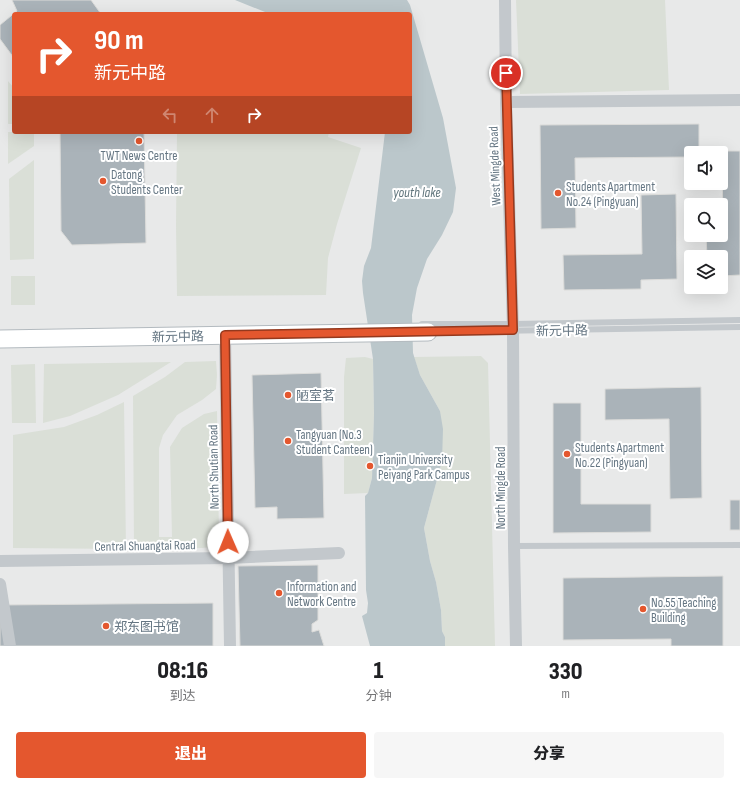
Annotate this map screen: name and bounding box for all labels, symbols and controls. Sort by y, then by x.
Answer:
text: 90 m [94,24,144,57]
icon: right [28,28,80,80]
pin [489,56,523,90]
icon: arrive [495,62,517,84]
text: 新元中路 [94,63,166,84]
icon: left [159,104,181,126]
icon: ahead [201,104,223,126]
icon: right [243,104,265,126]
street label: West Mingde Road [486,126,504,206]
marker: TWT News Centre [134,136,144,146]
map controls [684,146,728,294]
button: sound [684,146,728,190]
place label: TWT News Centre [101,148,177,164]
place label: Datong Students Center [111,167,183,198]
marker: Datong Students Center [98,176,108,186]
place label: Students Apartment No.24 (Pingyuan) [566,179,655,210]
water label: youth lake [393,184,441,201]
marker: Students Apartment No.24 (Pingyuan) [553,188,563,198]
button: search [684,198,728,242]
button: layers [684,250,728,294]
street label: 新元中路 [536,323,588,339]
street label: 新元中路 [152,329,204,345]
place label: 陋室茗 [296,388,335,404]
marker: 陋室茗 [283,390,293,400]
street label: North Shutian Road [205,424,223,509]
place label: Tangyuan (No.3 Student Canteen) [296,427,373,458]
marker: Tangyuan (No.3 Student Canteen) [283,436,293,446]
place label: Students Apartment No.22 (Pingyuan) [575,440,664,471]
street label: North Mingde Road [493,447,509,529]
marker: Students Apartment No.22 (Pingyuan) [562,449,572,459]
place label: Tianjin University Peiyang Park Campus [378,452,470,483]
marker: Tianjin University Peiyang Park Campus [365,461,375,471]
position arrow [207,521,249,563]
street label: Central Shuangtai Road [94,537,196,555]
place label: Information and Network Centre [287,579,357,610]
marker: Information and Network Centre [274,588,284,598]
place label: No.55 Teaching Building [651,595,716,626]
marker: No.55 Teaching Building [638,604,648,614]
place label: 郑东图书馆 [114,619,179,635]
marker: 郑东图书馆 [101,621,111,631]
text: 08:16 [157,656,208,685]
text: 1 [373,656,383,685]
text: 330 [549,657,583,686]
text: m [561,686,570,702]
text: 到达 [170,688,196,704]
text: 分钟 [365,688,391,704]
button: 退出 [16,732,366,778]
button: 分享 [374,732,724,778]

